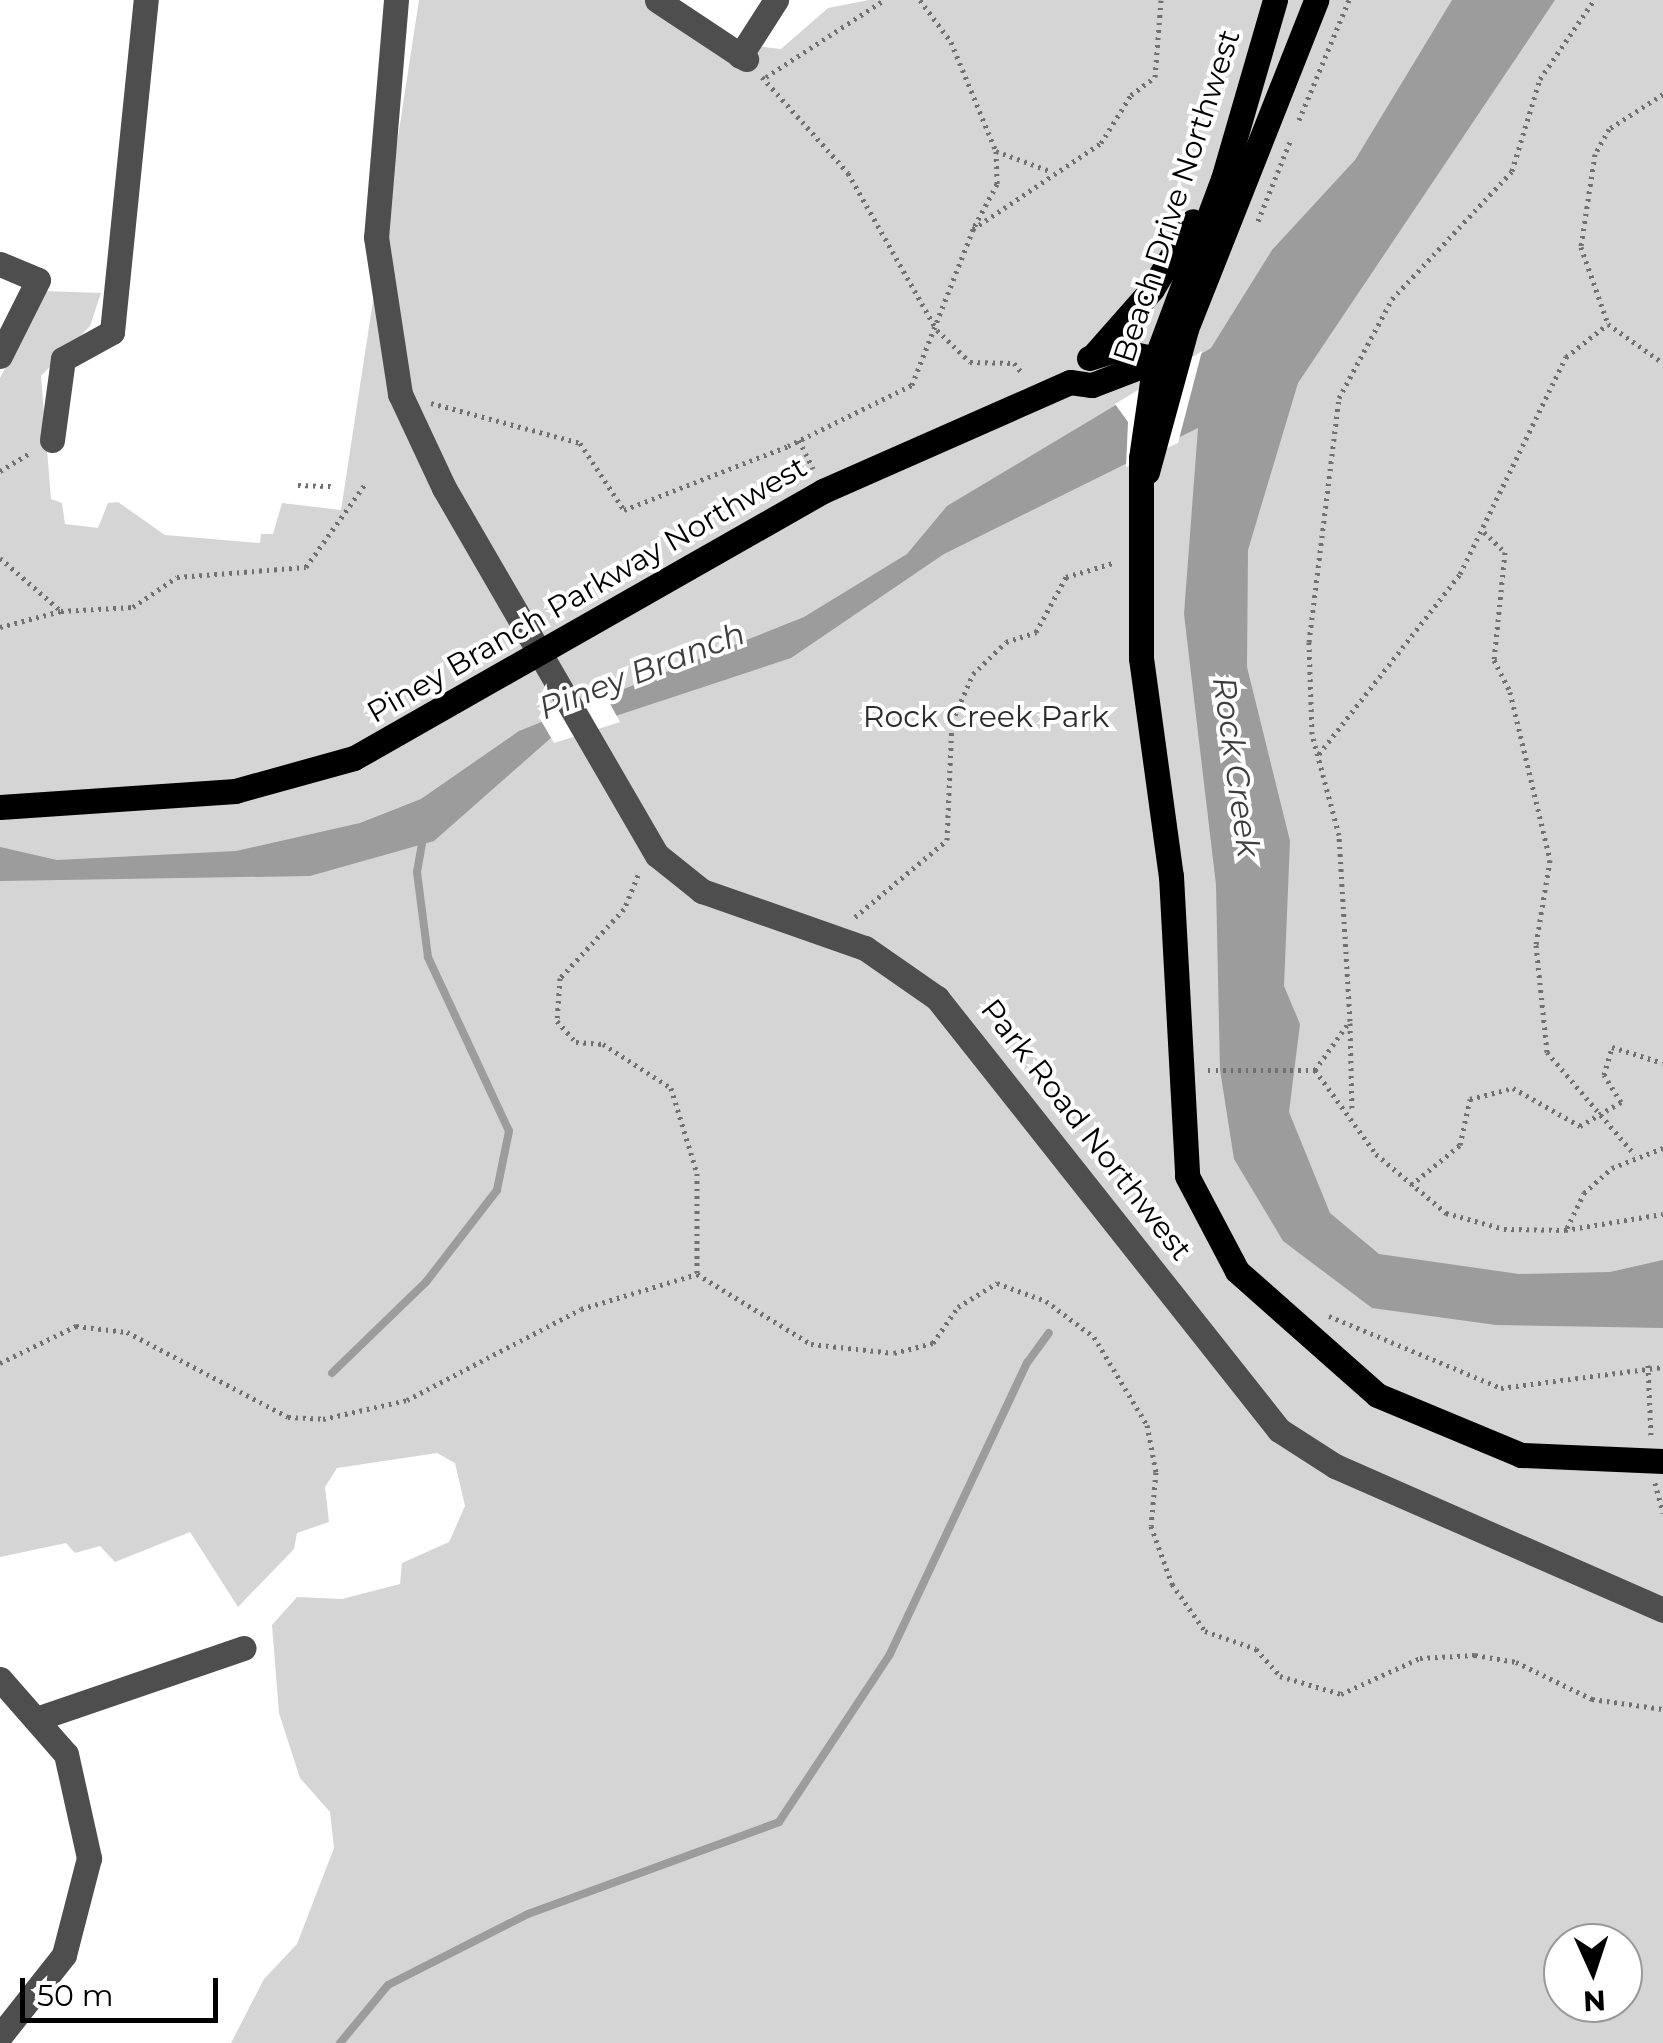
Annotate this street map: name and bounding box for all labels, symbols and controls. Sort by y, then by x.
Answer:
street label: Beach Drive Northwest [1106,25,1248,367]
street label: Piney Branch Parkway Northwest [361,449,813,731]
water label: Piney Branch [534,614,750,728]
water label: Rock Creek [1204,674,1268,860]
park label: Rock Creek Park [863,699,1109,735]
street label: Park Road Northwest [973,992,1199,1268]
north arrow [1543,1923,1643,2023]
scale bar [25,1958,222,2020]
text: 50 m [37,1977,114,2014]
text: N [1582,1983,1607,2019]

